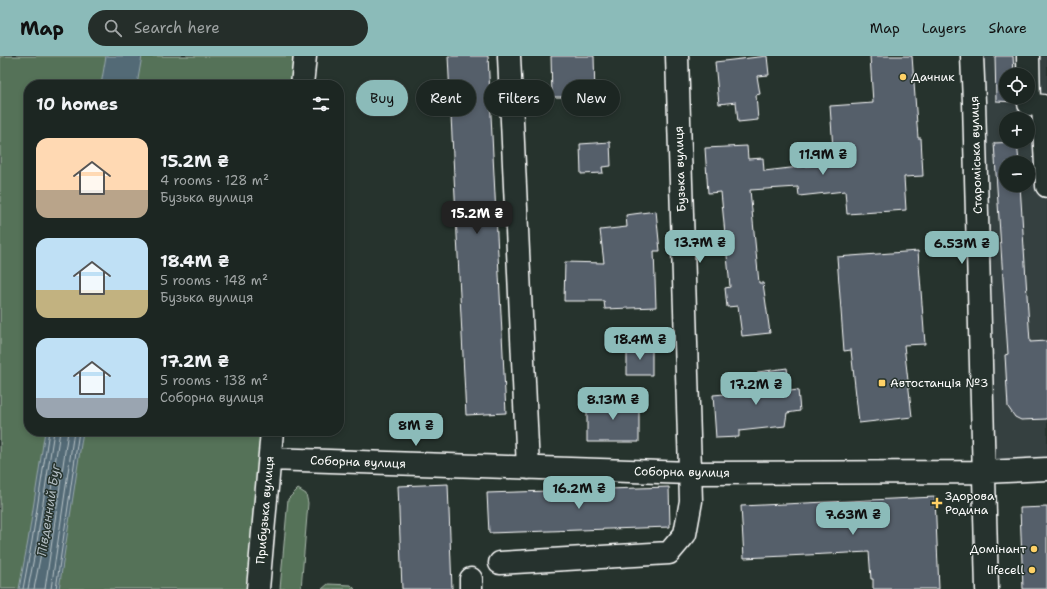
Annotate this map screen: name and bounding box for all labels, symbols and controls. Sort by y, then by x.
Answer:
search box [88,10,368,46]
text: Map [20,16,64,41]
icon: search [102,17,124,39]
text: Search here [134,18,220,38]
text: Map [870,19,900,37]
text: Layers [922,19,966,37]
text: Share [988,19,1027,37]
map controls [999,68,1035,192]
button: locate [999,68,1035,104]
place label: Дачник [911,69,955,85]
marker: Дачник [898,72,908,82]
chip: Buy [356,80,408,116]
chip: Rent [416,80,476,116]
chip: Filters [484,80,554,116]
chip: New [562,80,620,116]
text: 10 homes [36,93,118,115]
icon: filters [310,93,332,115]
street label: Староміська вулиця [966,96,986,214]
button: + [999,112,1035,148]
street label: Бузька вулиця [671,126,689,212]
pin: 11.9M ₴ [786,142,860,176]
text: 11.9M ₴ [799,146,847,163]
text: 15.2M ₴ [160,150,229,172]
icon: home [68,154,116,202]
button: − [999,156,1035,192]
text: 4 rooms · 128 m² [160,172,269,189]
text: Бузька вулиця [160,189,253,206]
pin: 15.2M ₴ [440,201,514,235]
text: 15.2M ₴ [451,205,503,222]
pin: 13.7M ₴ [663,230,737,264]
pin: 6.53M ₴ [925,231,999,265]
text: 13.7M ₴ [674,234,726,251]
text: 6.53M ₴ [934,235,990,252]
text: 18.4M ₴ [160,250,230,272]
icon: home [68,254,116,302]
text: 5 rooms · 148 m² [160,272,268,289]
text: Бузька вулиця [160,289,253,306]
pin: 18.4M ₴ [603,327,677,361]
text: 18.4M ₴ [613,331,667,348]
text: 17.2M ₴ [160,350,229,372]
icon: home [68,354,116,402]
text: 5 rooms · 138 m² [160,372,268,389]
pin: 17.2M ₴ [719,372,793,406]
place label: Автостанція №3 [890,375,988,391]
text: 17.2M ₴ [729,376,783,393]
marker: Автостанція №3 [877,378,887,388]
pin: 8.13M ₴ [576,387,650,421]
text: Соборна вулиця [160,389,264,406]
text: 8.13M ₴ [587,391,639,408]
pin: 8M ₴ [392,413,440,447]
text: 8M ₴ [398,417,434,434]
street label: Соборна вулиця [310,452,406,472]
street label: Прибузька вулиця [252,455,278,565]
water label: Південний Буг [33,462,64,557]
street label: Соборна вулиця [634,463,730,481]
pin: 16.2M ₴ [542,476,616,510]
text: 16.2M ₴ [552,480,606,497]
place label: Здорова Родина [945,488,995,518]
marker: Здорова Родина [932,498,942,508]
pin: 7.63M ₴ [816,502,890,536]
text: 7.63M ₴ [825,506,881,523]
place label: Домінант [970,541,1027,557]
marker: Домінант [1029,544,1039,554]
place label: lifecell [987,562,1024,578]
marker: lifecell [1027,565,1037,575]

